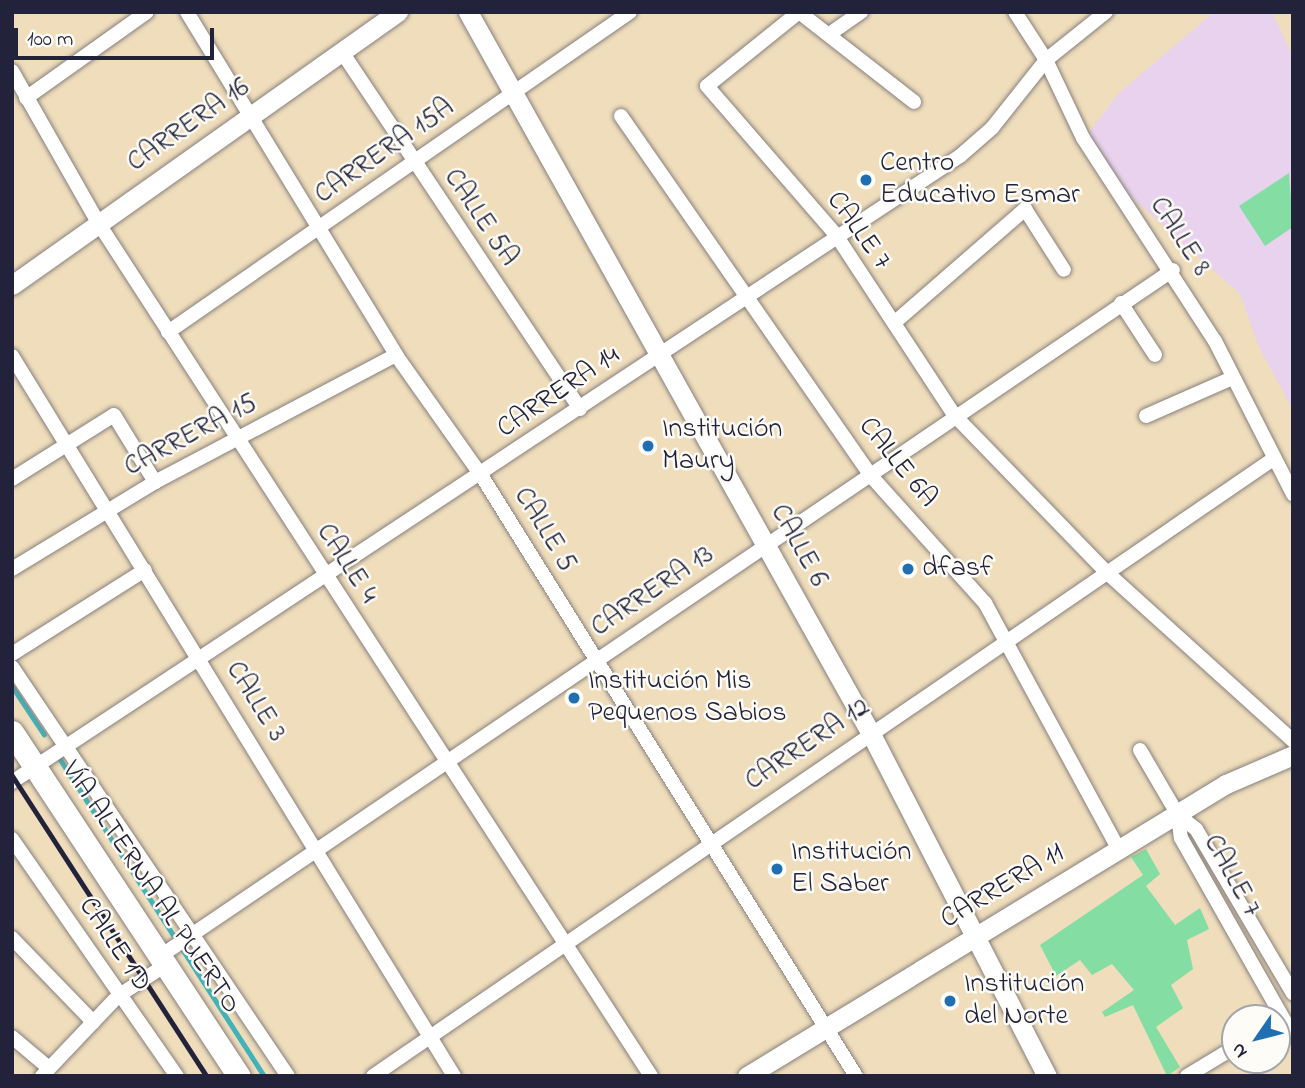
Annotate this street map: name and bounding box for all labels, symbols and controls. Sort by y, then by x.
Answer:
scale bar [18,14,217,58]
text: 100 m [27,25,73,55]
street label: CARRERA 16 [121,72,257,180]
street label: CARRERA 15A [309,92,461,212]
place label: Centro Educativo Esmar [880,147,1080,213]
street label: CALLE 5A [435,163,525,273]
marker: Centro Educativo Esmar [858,172,874,188]
street label: CALLE 7 [818,185,898,277]
street label: CALLE 8 [1141,191,1217,283]
street label: CARRERA 14 [491,340,627,446]
street label: CARRERA 15 [119,387,263,485]
street label: CALLE 6A [850,411,944,515]
place label: Institución Maury [662,413,782,479]
marker: Institución Maury [640,438,656,454]
street label: CALLE 5 [505,482,583,578]
street label: CALLE 6 [762,499,834,593]
street label: CALLE 4 [308,518,384,610]
street label: CARRERA 13 [585,539,721,645]
place label: dfasf [922,552,993,586]
marker: dfasf [900,561,916,577]
street label: CALLE 3 [217,655,293,749]
place label: Institución Mis Pequenos Sabios [588,665,787,731]
marker: Institución Mis Pequenos Sabios [566,690,582,706]
street label: CARRERA 12 [739,691,877,799]
street label: VÍA ALTERNA AL PUERTO [53,756,247,1020]
street label: CALLE 7 [1195,829,1267,923]
place label: Institución El Saber [791,836,911,902]
street label: CARRERA 11 [935,837,1071,937]
marker: Institución El Saber [769,861,785,877]
street label: CALLE 1D [70,891,158,999]
place label: Institución del Norte [964,968,1084,1034]
marker: Institución del Norte [942,993,958,1009]
north arrow [1221,1004,1291,1074]
text: N [1225,1037,1255,1063]

